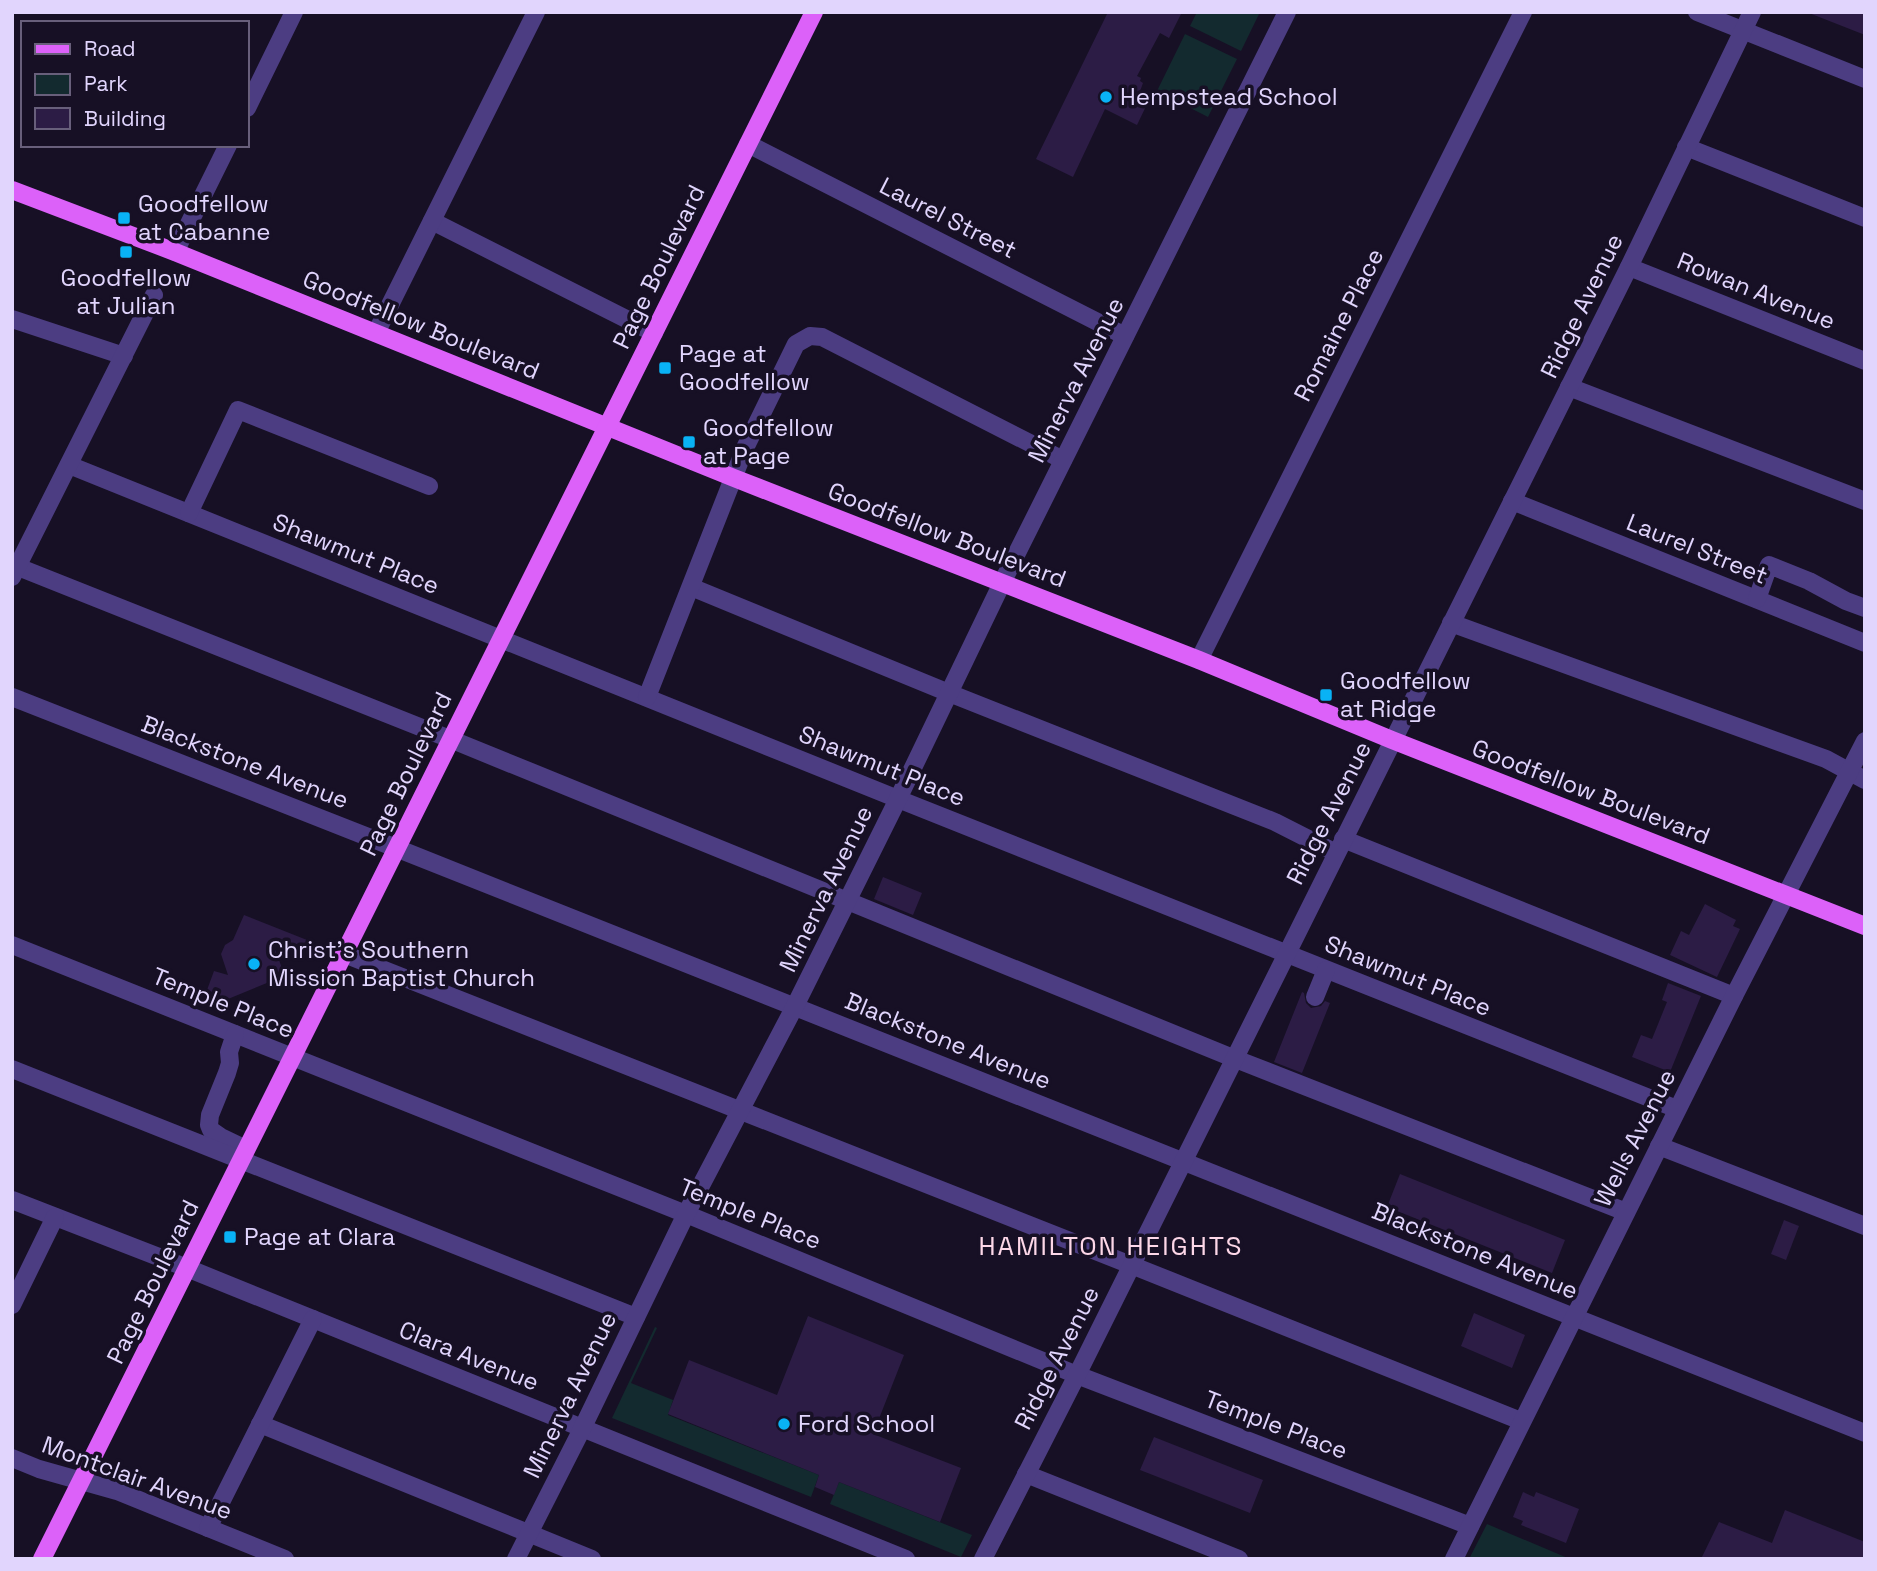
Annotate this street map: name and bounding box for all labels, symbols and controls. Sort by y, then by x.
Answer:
legend [21,21,248,147]
text: Road [84,35,136,62]
text: Park [84,70,128,97]
place label: Hempstead School [1120,81,1338,112]
marker: Hempstead School [1098,89,1114,105]
text: Building [84,105,166,132]
street label: Laurel Street [875,170,1022,265]
street label: Page Boulevard [605,180,712,354]
place label: Goodfellow at Cabanne [138,188,270,247]
marker: Goodfellow at Cabanne [116,210,132,226]
street label: Ridge Avenue [1533,229,1630,383]
street label: Romaine Place [1287,243,1390,407]
marker: Goodfellow at Julian [118,244,134,260]
street label: Rowan Avenue [1673,245,1840,336]
place label: Goodfellow at Julian [61,262,191,321]
street label: Goodfellow Boulevard [298,263,544,386]
street label: Minerva Avenue [1021,292,1131,468]
place label: Page at Goodfellow [679,338,810,397]
marker: Page at Goodfellow [657,360,673,376]
place label: Goodfellow at Page [703,412,834,471]
marker: Goodfellow at Page [681,434,697,450]
street label: Goodfellow Boulevard [824,475,1071,594]
street label: Shawmut Place [268,506,444,601]
street label: Laurel Street [1622,506,1772,591]
place label: Goodfellow at Ridge [1340,665,1471,724]
street label: Page Boulevard [352,687,459,861]
marker: Goodfellow at Ridge [1318,687,1334,703]
street label: Blackstone Avenue [137,708,353,815]
street label: Shawmut Place [794,718,970,813]
street label: Goodfellow Boulevard [1468,732,1715,851]
street label: Ridge Avenue [1279,736,1378,890]
street label: Minerva Avenue [772,800,879,977]
street label: Shawmut Place [1320,928,1496,1023]
place label: Christ's Southern Mission Baptist Church [268,934,535,993]
marker: Christ's Southern Mission Baptist Church [246,956,262,972]
street label: Temple Place [148,960,299,1045]
street label: Blackstone Avenue [841,985,1056,1096]
street label: Wells Avenue [1587,1064,1682,1212]
street label: Temple Place [675,1171,826,1256]
street label: Page Boulevard [99,1195,206,1369]
street label: Blackstone Avenue [1368,1195,1583,1306]
place label: Page at Clara [244,1221,395,1252]
marker: Page at Clara [222,1229,238,1245]
district label: HAMILTON HEIGHTS [979,1229,1243,1263]
street label: Ridge Avenue [1007,1281,1106,1435]
street label: Minerva Avenue [516,1306,623,1483]
street label: Clara Avenue [395,1313,544,1398]
street label: Temple Place [1200,1383,1352,1466]
place label: Ford School [798,1408,935,1439]
marker: Ford School [776,1416,792,1432]
street label: Montclair Avenue [38,1429,237,1526]

